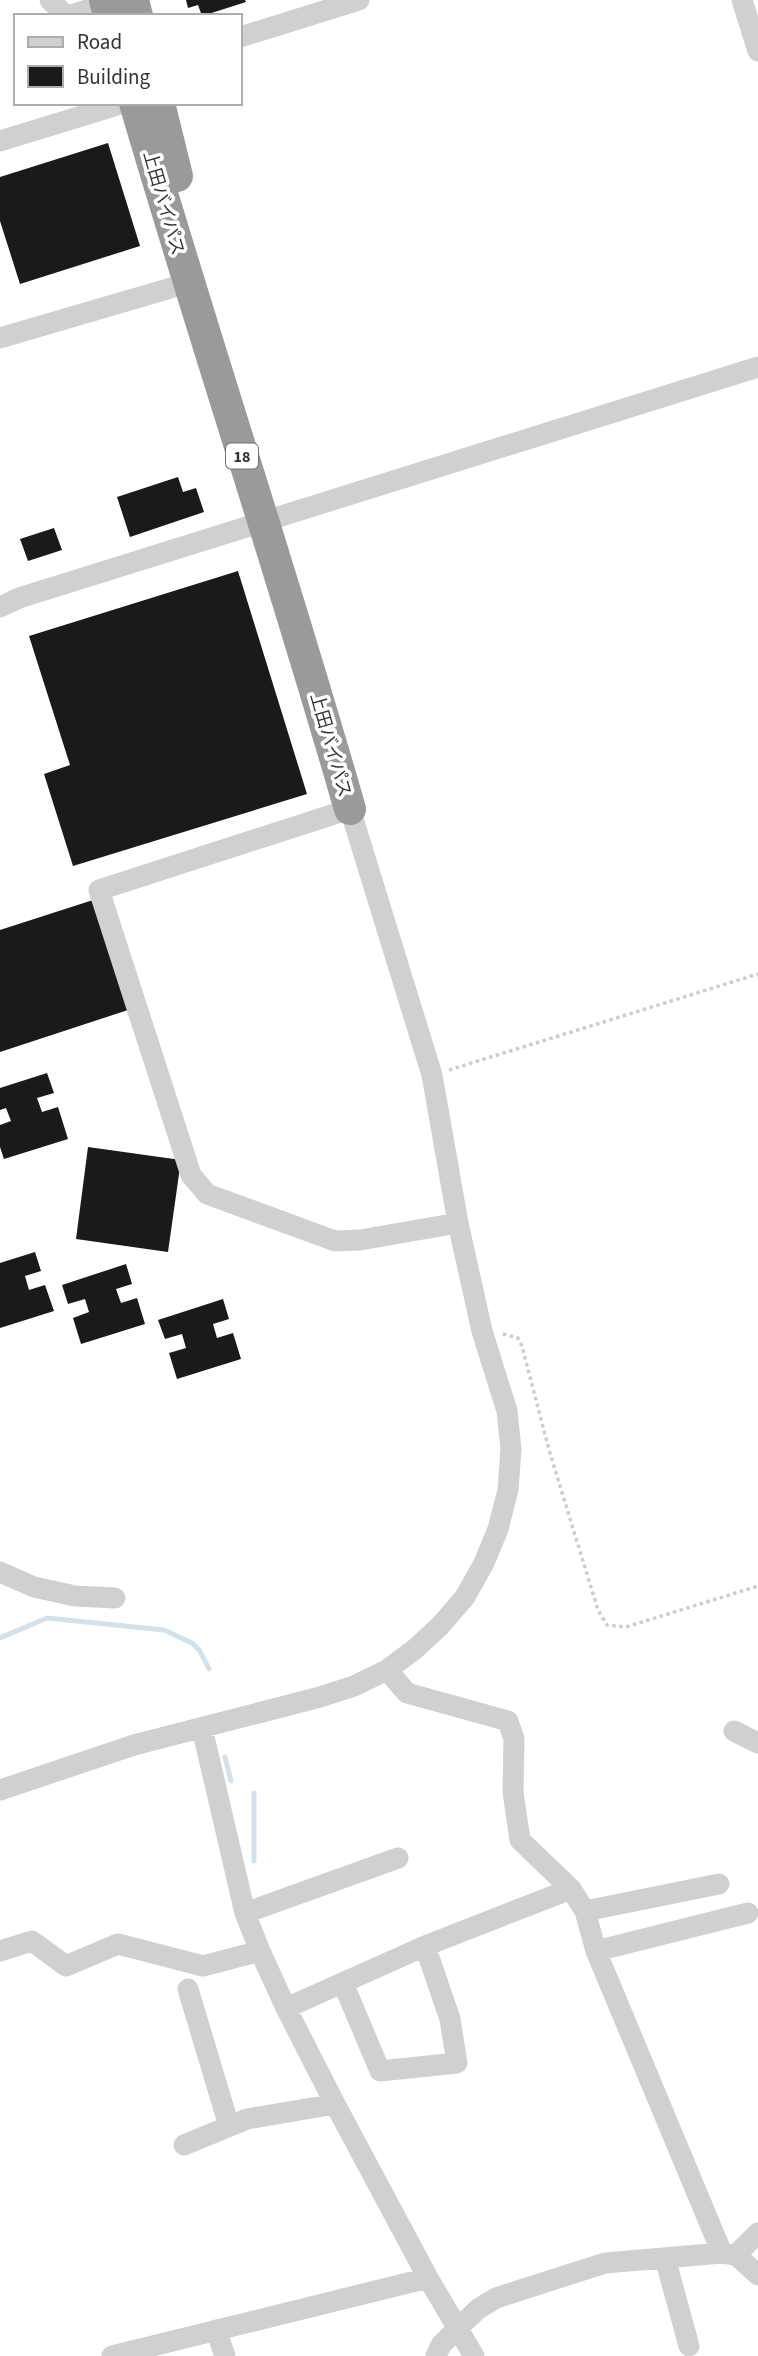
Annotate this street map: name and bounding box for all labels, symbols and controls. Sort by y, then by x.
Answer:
legend [14,14,242,105]
text: Road [77,27,122,57]
text: Building [77,62,151,92]
street label: 上田バイパス [137,148,190,258]
road number: 18 [226,444,258,468]
street label: 上田バイパス [304,690,357,800]

